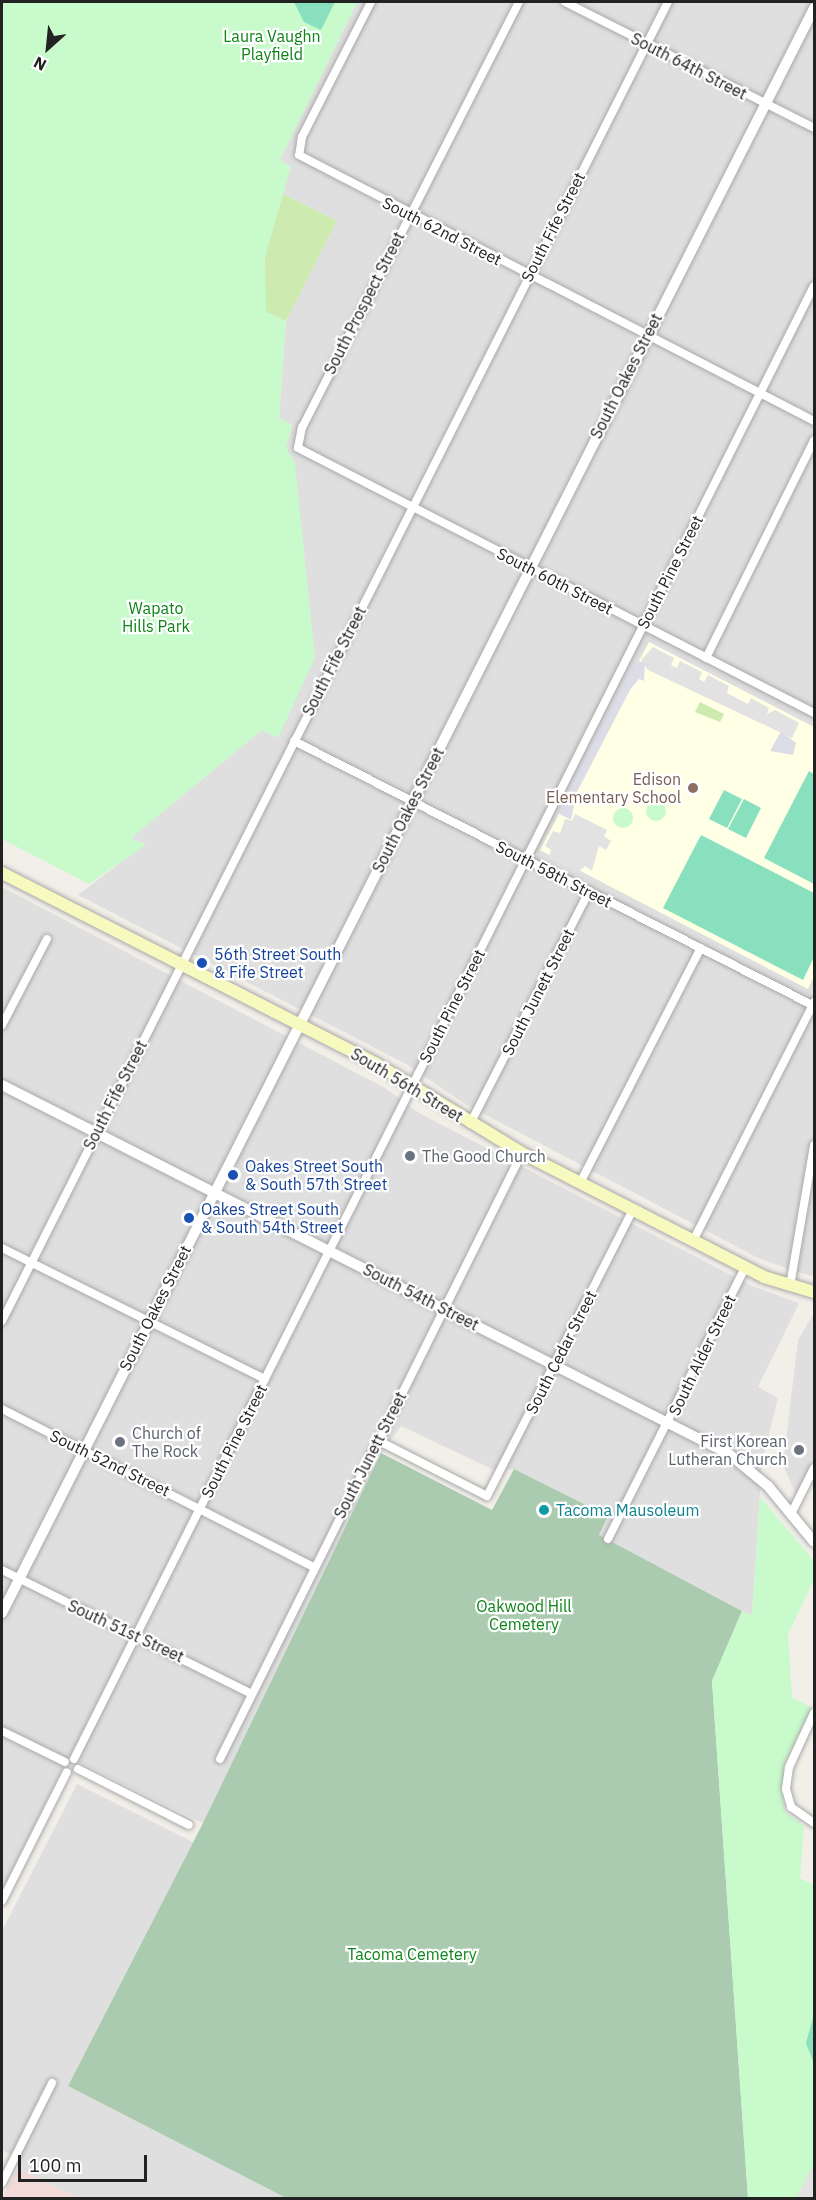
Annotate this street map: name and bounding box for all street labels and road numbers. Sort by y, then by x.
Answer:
street label: South 64th Street [628,29,750,103]
street label: South Fife Street [517,169,589,285]
street label: South 62nd Street [379,193,505,269]
street label: South Prospect Street [320,229,408,377]
street label: South Oakes Street [586,310,666,442]
street label: South Pine Street [633,512,707,632]
street label: South 60th Street [494,544,616,618]
street label: South Fife Street [298,603,370,719]
street label: South Oakes Street [368,744,448,876]
street label: South 58th Street [493,837,615,911]
street label: South Junett Street [498,925,578,1059]
street label: South Pine Street [415,946,489,1066]
street label: South Fife Street [79,1037,151,1153]
street label: South 56th Street [347,1044,467,1126]
street label: South Oakes Street [115,1242,195,1374]
street label: South 54th Street [360,1260,482,1334]
street label: South Cedar Street [522,1287,600,1417]
street label: South Alder Street [664,1291,740,1419]
street label: South Pine Street [197,1381,271,1501]
street label: South Junett Street [330,1388,410,1522]
street label: South 52nd Street [47,1426,173,1500]
street label: South 51st Street [65,1596,187,1666]

